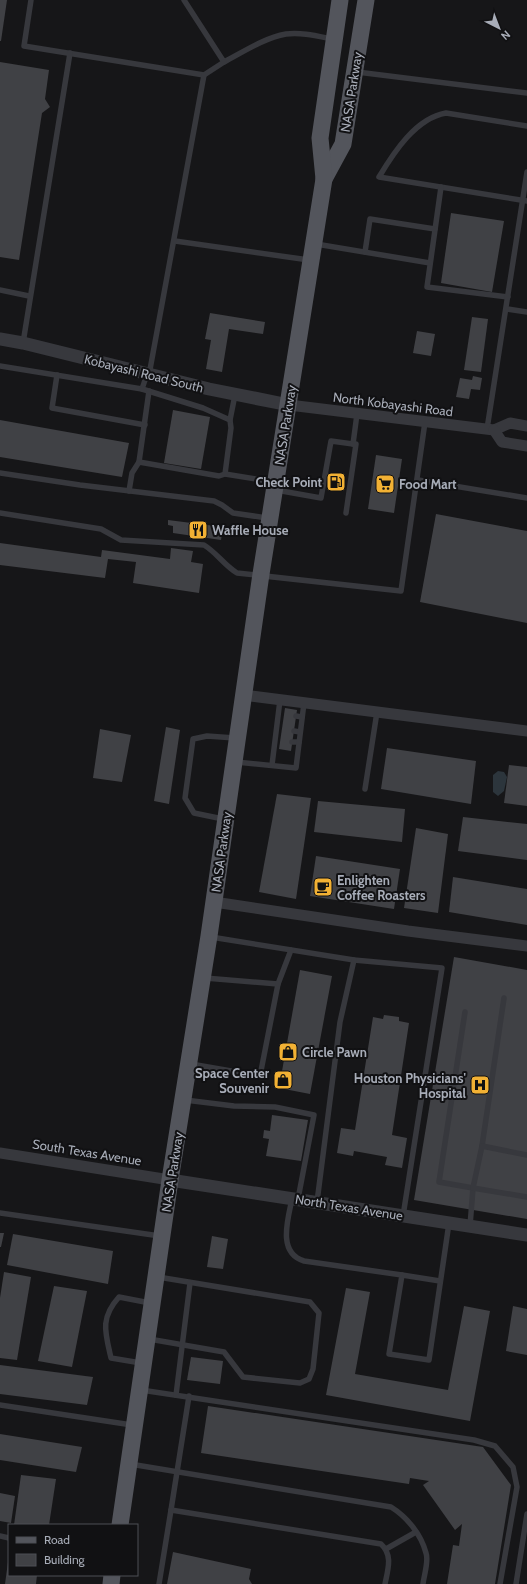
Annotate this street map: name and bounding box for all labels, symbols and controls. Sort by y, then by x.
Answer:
north arrow [479,8,519,48]
text: N [498,28,513,43]
street label: NASA Parkway [337,50,365,133]
street label: Kobayashi Road South [83,350,205,396]
street label: NASA Parkway [271,383,299,466]
street label: North Kobayashi Road [332,389,454,419]
fuel station icon: Check Point [325,471,347,493]
supermarket icon: Food Mart [374,473,396,495]
place label: Check Point [255,474,323,490]
place label: Food Mart [399,476,457,492]
restaurant icon: Waffle House [187,519,209,541]
place label: Waffle House [212,522,289,538]
street label: NASA Parkway [207,810,235,893]
place label: Enlighten Coffee Roasters [337,872,426,903]
cafe icon: Enlighten Coffee Roasters [312,876,334,898]
shop icon: Circle Pawn [277,1041,299,1063]
place label: Circle Pawn [302,1044,367,1060]
place label: Space Center Souvenir [195,1065,270,1096]
shop icon: Space Center Souvenir [272,1069,294,1091]
place label: Houston Physicians' Hospital [354,1070,467,1101]
hospital icon: Houston Physicians' Hospital [469,1074,491,1096]
street label: NASA Parkway [158,1130,186,1213]
street label: South Texas Avenue [31,1135,143,1169]
street label: North Texas Avenue [294,1191,404,1223]
legend [8,1524,138,1576]
text: Road [44,1532,70,1547]
text: Building [44,1552,86,1567]

